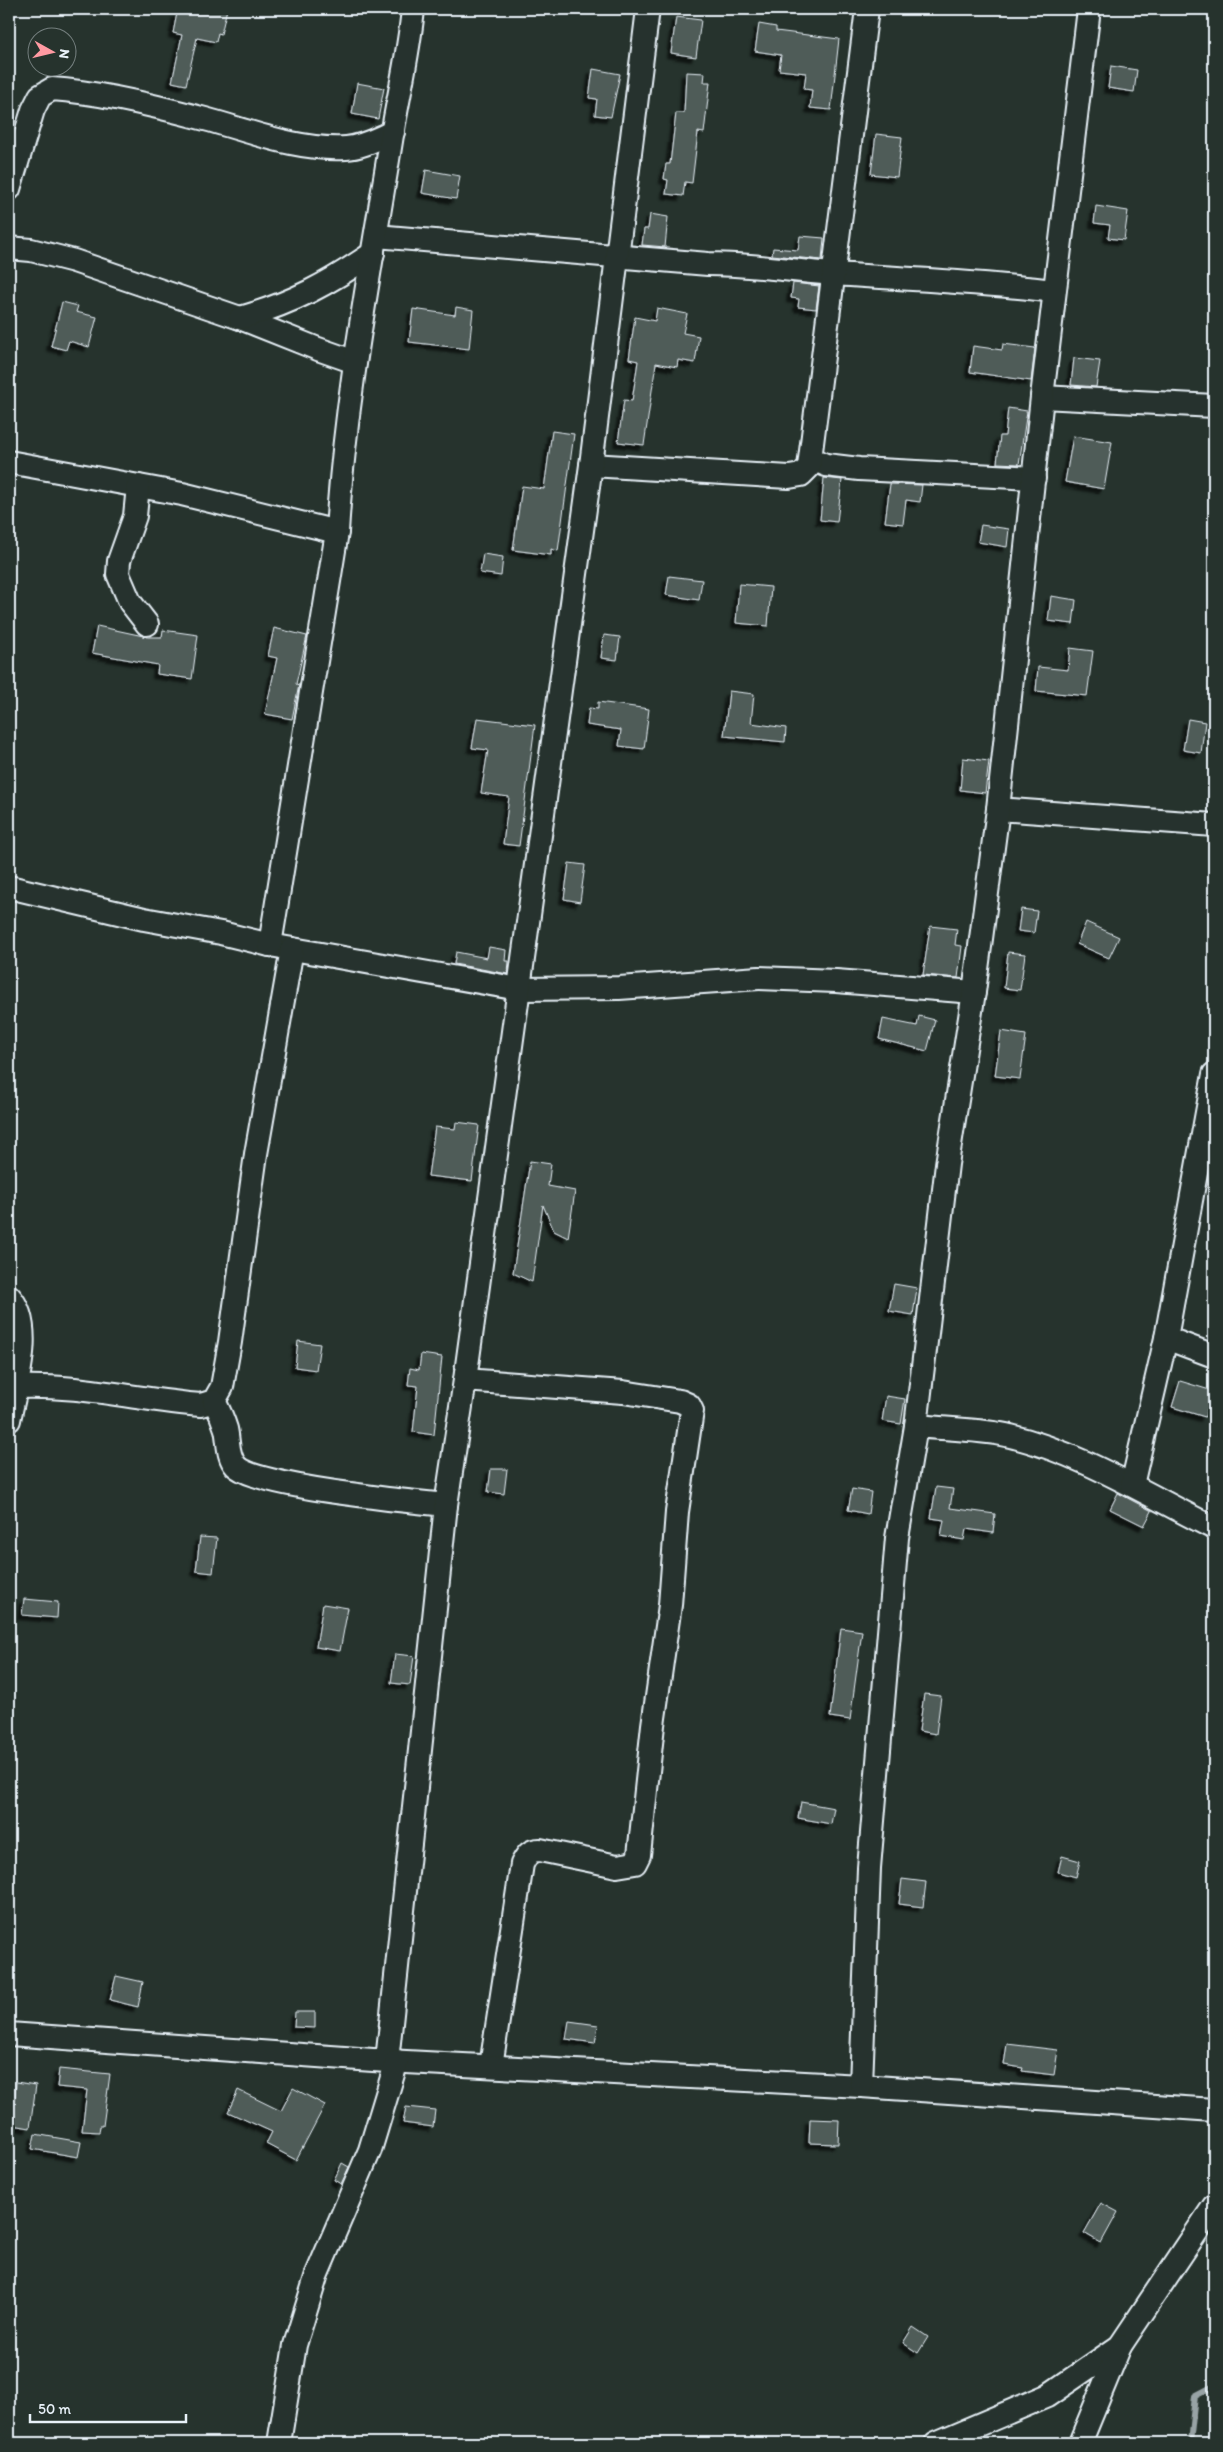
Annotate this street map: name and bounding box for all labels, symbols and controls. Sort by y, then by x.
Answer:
north arrow [28,28,78,78]
text: N [55,48,73,60]
scale bar [30,2392,186,2424]
text: 50 m [38,2400,71,2418]

